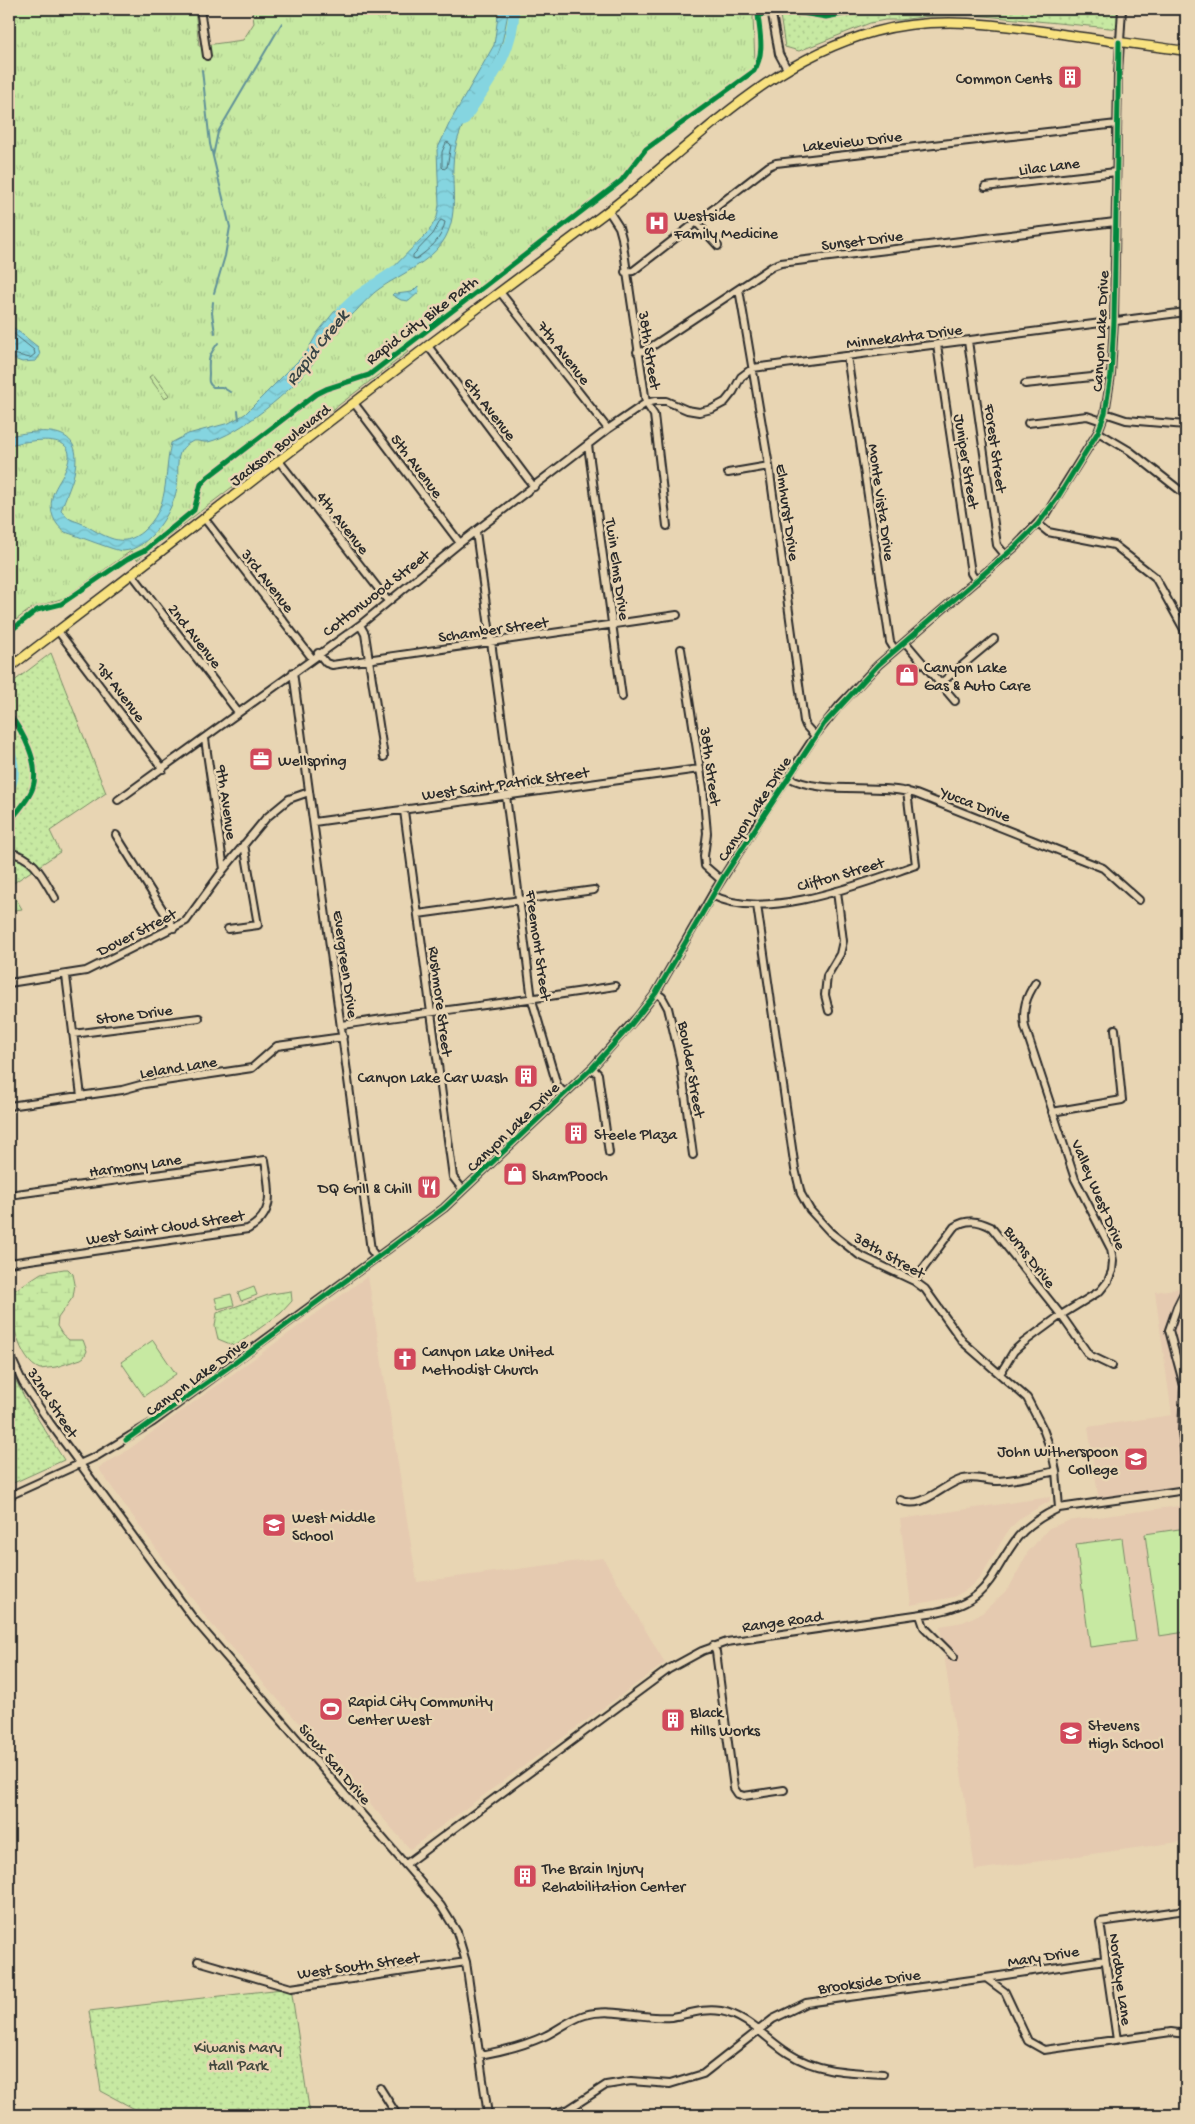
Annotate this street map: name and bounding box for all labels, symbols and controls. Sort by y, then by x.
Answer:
building icon: Common Cents [1057,64,1083,90]
place label: Common Cents [956,71,1053,90]
street label: Lakeview Drive [802,129,904,158]
street label: Lilac Lane [1018,155,1082,182]
place label: Westside Family Medicine [673,208,779,245]
hospital icon: Westside Family Medicine [644,210,670,236]
street label: Sunset Drive [821,228,905,257]
street label: Canyon Lake Drive [1090,269,1115,392]
street label: Rapid City Bike Path [363,273,483,370]
water label: Rapid Creek [282,305,355,390]
street label: 38th Street [632,309,663,392]
street label: 7th Avenue [531,318,593,390]
street label: Minnekahta Drive [845,322,964,355]
street label: 6th Avenue [458,375,519,446]
street label: Jackson Boulevard [227,401,336,492]
street label: Forest Street [978,402,1009,495]
street label: Juniper Street [948,413,982,512]
street label: 5th Avenue [385,431,446,504]
street label: Monte Vista Drive [862,443,897,563]
street label: Elmhurst Drive [769,463,802,563]
street label: 4th Avenue [311,489,372,560]
street label: Twin Elms Drive [599,516,632,622]
street label: 3rd Avenue [235,546,297,618]
street label: Cottonwood Street [320,546,436,643]
street label: 2nd Avenue [162,601,225,674]
street label: Schamber Street [437,614,551,649]
street label: 1st Avenue [90,658,149,728]
place label: Canyon Lake Gas & Auto Care [924,660,1032,697]
shop icon: Canyon Lake Gas & Auto Care [894,662,920,688]
street label: 38th Street [694,725,724,808]
office icon: Wellspring [248,746,274,772]
place label: Wellspring [278,753,347,772]
street label: Canyon Lake Drive [715,753,797,866]
street label: 9th Avenue [210,763,239,842]
street label: West Saint Patrick Street [421,764,592,807]
street label: Yucca Drive [935,784,1013,829]
street label: Clifton Street [795,854,888,898]
street label: Freemont Street [519,888,554,1003]
street label: Dover Street [94,905,182,963]
street label: Evergreen Drive [327,909,361,1020]
street label: Rushmore Street [422,945,455,1059]
street label: Stone Drive [95,1002,174,1031]
street label: Boulder Street [672,1019,708,1121]
street label: Leland Lane [139,1054,219,1085]
building icon: Canyon Lake Car Wash [513,1063,539,1089]
place label: Canyon Lake Car Wash [357,1070,508,1089]
street label: Canyon Lake Drive [464,1079,565,1178]
building icon: Steele Plaza [563,1120,589,1146]
place label: Steele Plaza [594,1127,678,1146]
street label: Valley West Drive [1065,1137,1129,1254]
street label: Harmony Lane [88,1151,184,1183]
shop icon: ShamPooch [502,1161,528,1187]
place label: ShamPooch [532,1168,608,1187]
restaurant icon: DQ Grill & Chill [416,1174,442,1200]
place label: DQ Grill & Chill [317,1181,412,1200]
street label: West Saint Cloud Street [85,1207,247,1251]
street label: Burns Drive [998,1223,1059,1294]
street label: 38th Street [848,1229,929,1285]
street label: Canyon Lake Drive [143,1335,253,1422]
place label: Canyon Lake United Methodist Church [422,1344,555,1381]
church icon: Canyon Lake United Methodist Church [392,1346,418,1372]
street label: 32nd Street [21,1365,82,1444]
place label: John Witherspoon College [997,1444,1119,1481]
school or university icon: John Witherspoon College [1123,1446,1149,1472]
place label: West Middle School [292,1510,376,1547]
school or university icon: West Middle School [261,1512,287,1538]
street label: Range Road [741,1608,826,1639]
place label: Rapid City Community Center West [348,1694,493,1731]
sports icon: Rapid City Community Center West [318,1696,344,1722]
place label: Black Hills Works [689,1705,761,1742]
building icon: Black Hills Works [660,1707,686,1733]
place label: Stevens High School [1088,1718,1164,1755]
school or university icon: Stevens High School [1058,1720,1084,1746]
street label: Sioux San Drive [293,1721,374,1810]
place label: The Brain Injury Rehabilitation Center [541,1861,686,1898]
building icon: The Brain Injury Rehabilitation Center [512,1863,538,1889]
street label: Nordbye Lane [1103,1932,1134,2027]
street label: Mary Drive [1006,1943,1081,1973]
street label: West South Street [296,1949,422,1985]
street label: Brookside Drive [816,1967,923,2000]
park label: Kiwanis Mary Hall Park [194,2040,282,2077]

